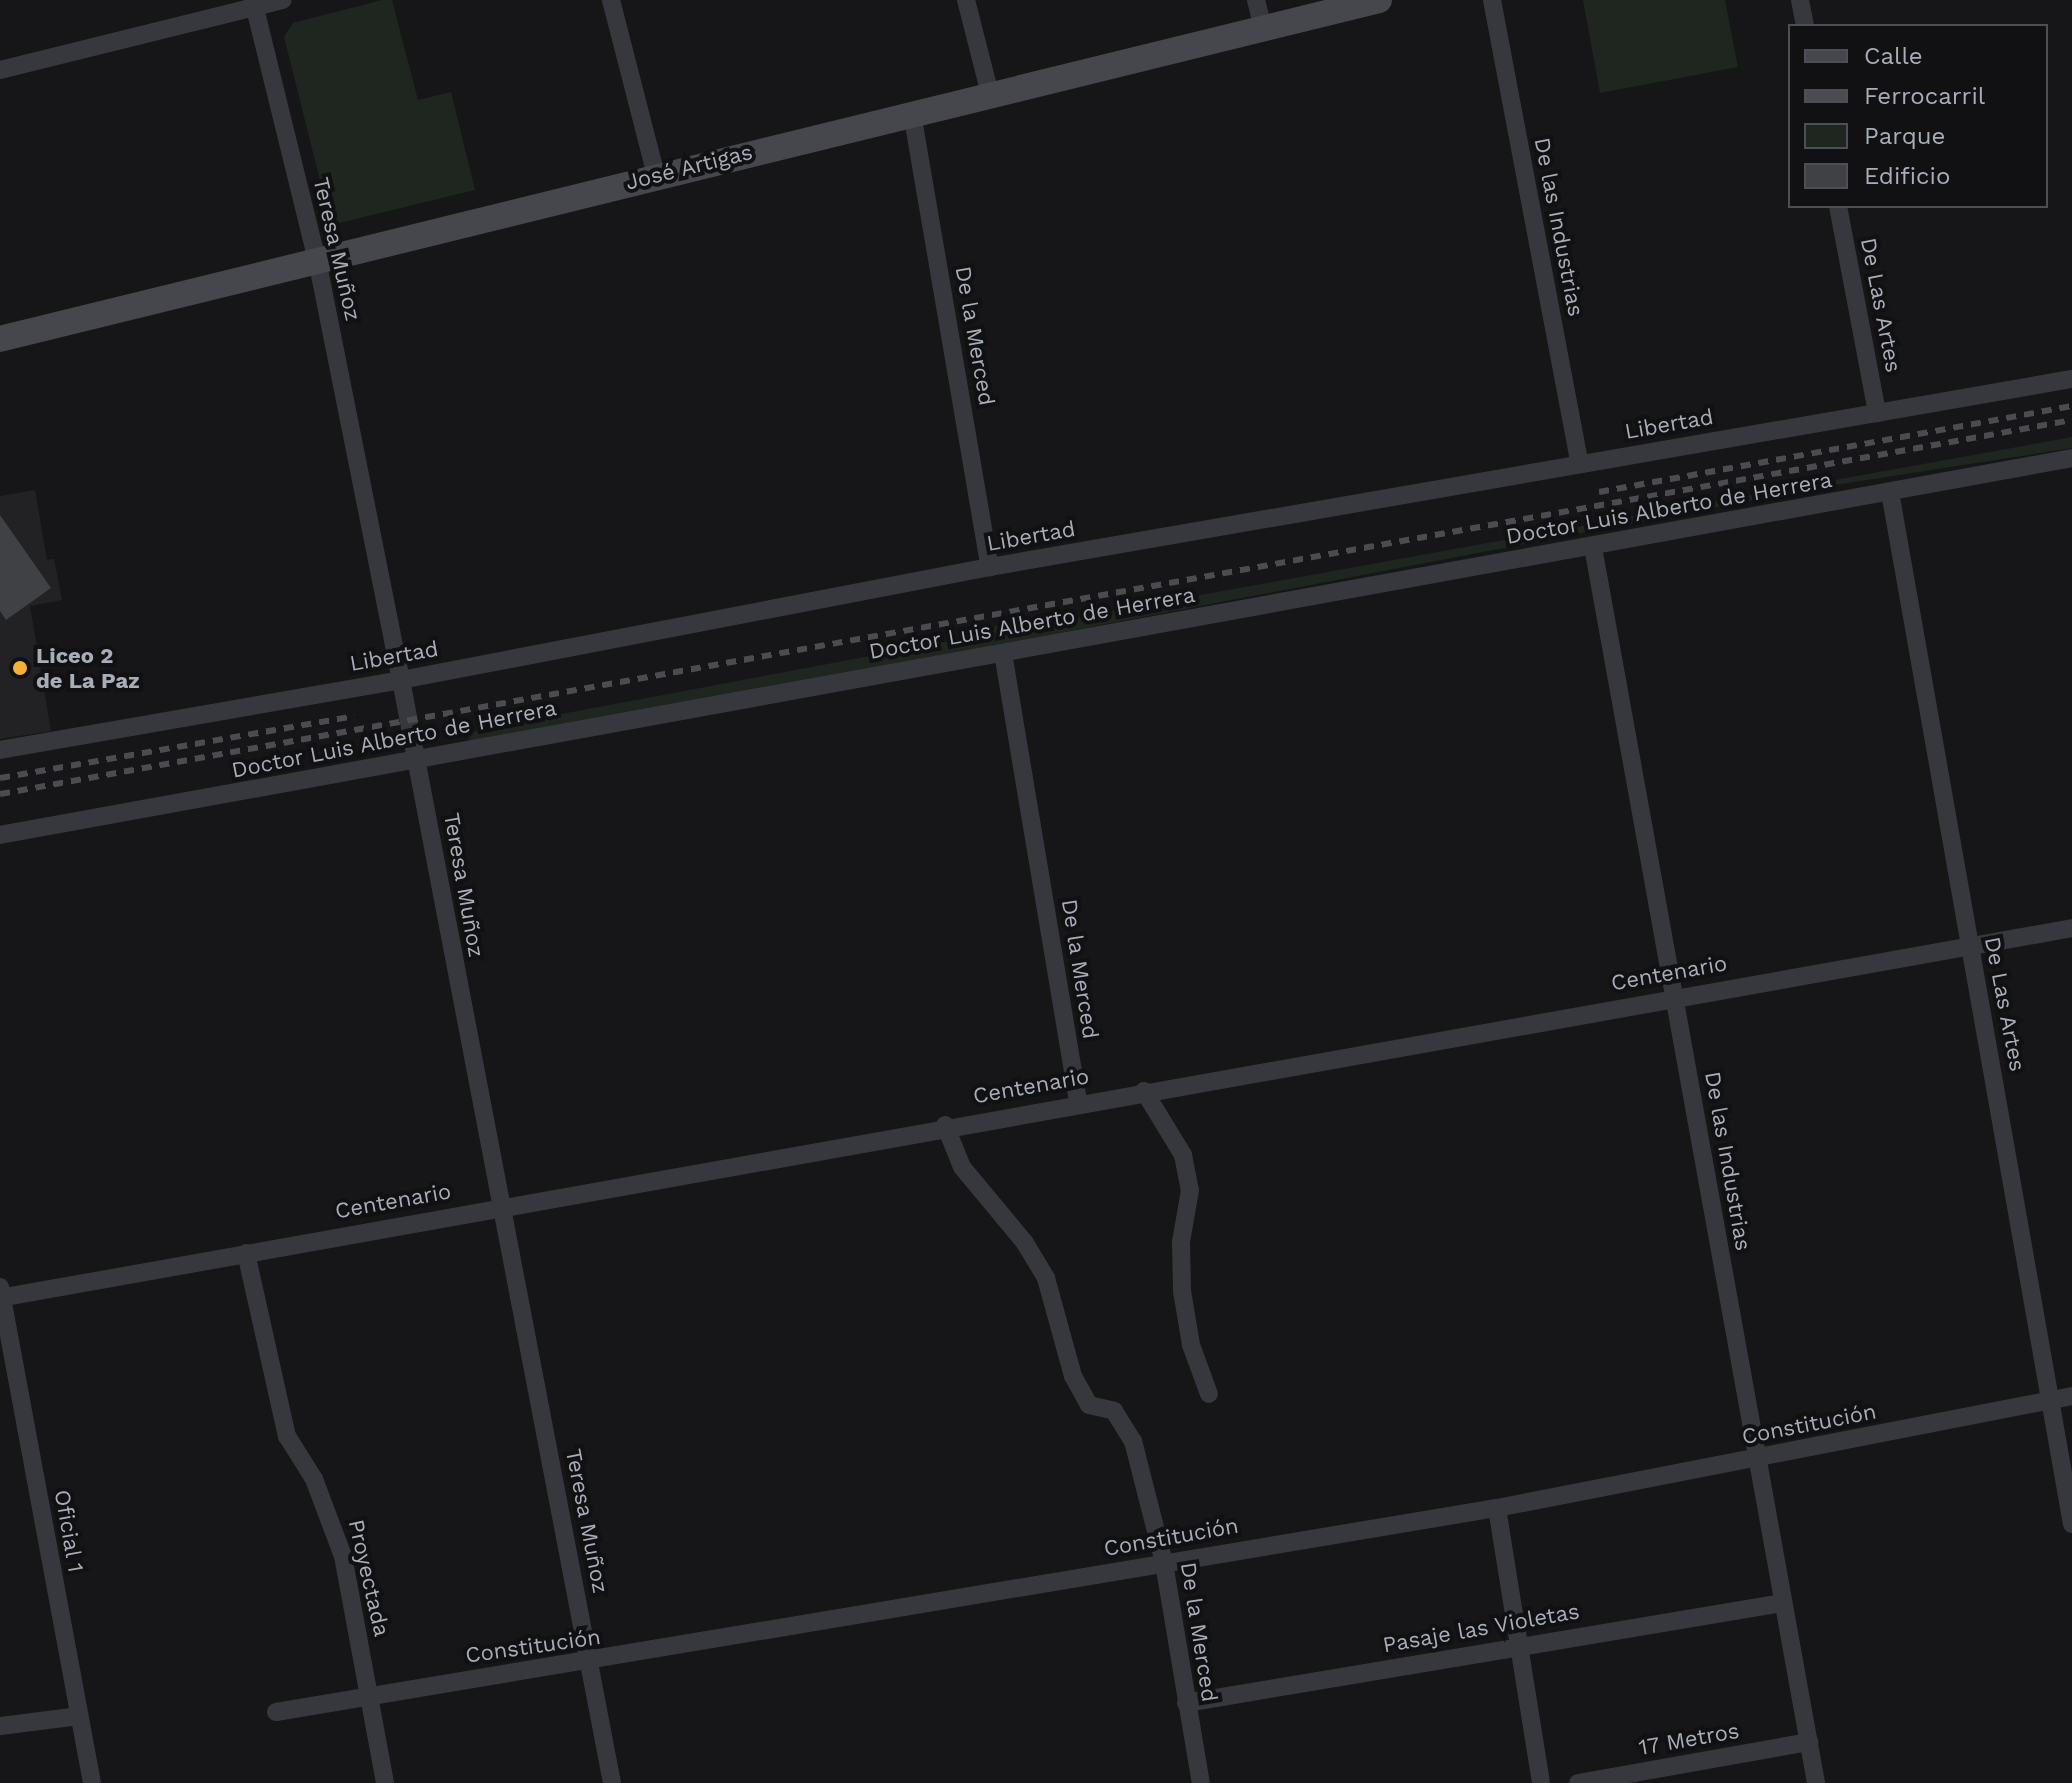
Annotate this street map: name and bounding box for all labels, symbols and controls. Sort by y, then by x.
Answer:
legend [1788,24,2048,208]
text: Calle [1864,42,1923,70]
text: Ferrocarril [1864,82,1985,110]
text: Parque [1864,122,1945,150]
street label: De las Industrias [1529,135,1589,319]
street label: José Artigas [622,138,756,196]
text: Edificio [1864,162,1950,190]
street label: Teresa Muñoz [308,174,366,324]
street label: De Las Artes [1855,235,1907,375]
street label: De la Merced [950,264,1000,408]
street label: Libertad [1623,403,1715,445]
street label: Doctor Luis Alberto de Herrera [1503,466,1835,550]
street label: Libertad [985,515,1077,557]
street label: Doctor Luis Alberto de Herrera [866,581,1198,665]
street label: Libertad [348,635,440,677]
place label: Liceo 2 de La Paz [36,642,140,694]
marker: Liceo 2 de La Paz [11,659,29,677]
street label: Doctor Luis Alberto de Herrera [229,694,559,784]
street label: Teresa Muñoz [438,810,490,960]
street label: De la Merced [1056,897,1104,1041]
street label: De Las Artes [1979,934,2031,1074]
street label: Centenario [1609,950,1729,996]
street label: Centenario [971,1063,1091,1109]
street label: De las Industrias [1699,1069,1757,1253]
street label: Centenario [333,1178,453,1224]
street label: Constitución [1740,1398,1878,1450]
street label: Teresa Muñoz [560,1446,614,1596]
street label: Oficial 1 [49,1487,89,1575]
street label: Constitución [1102,1512,1240,1562]
street label: Proyectada [343,1517,395,1639]
street label: De la Merced [1175,1560,1223,1704]
street label: Pasaje las Violetas [1380,1598,1582,1658]
street label: Constitución [464,1623,602,1669]
street label: 17 Metros [1636,1717,1742,1761]

